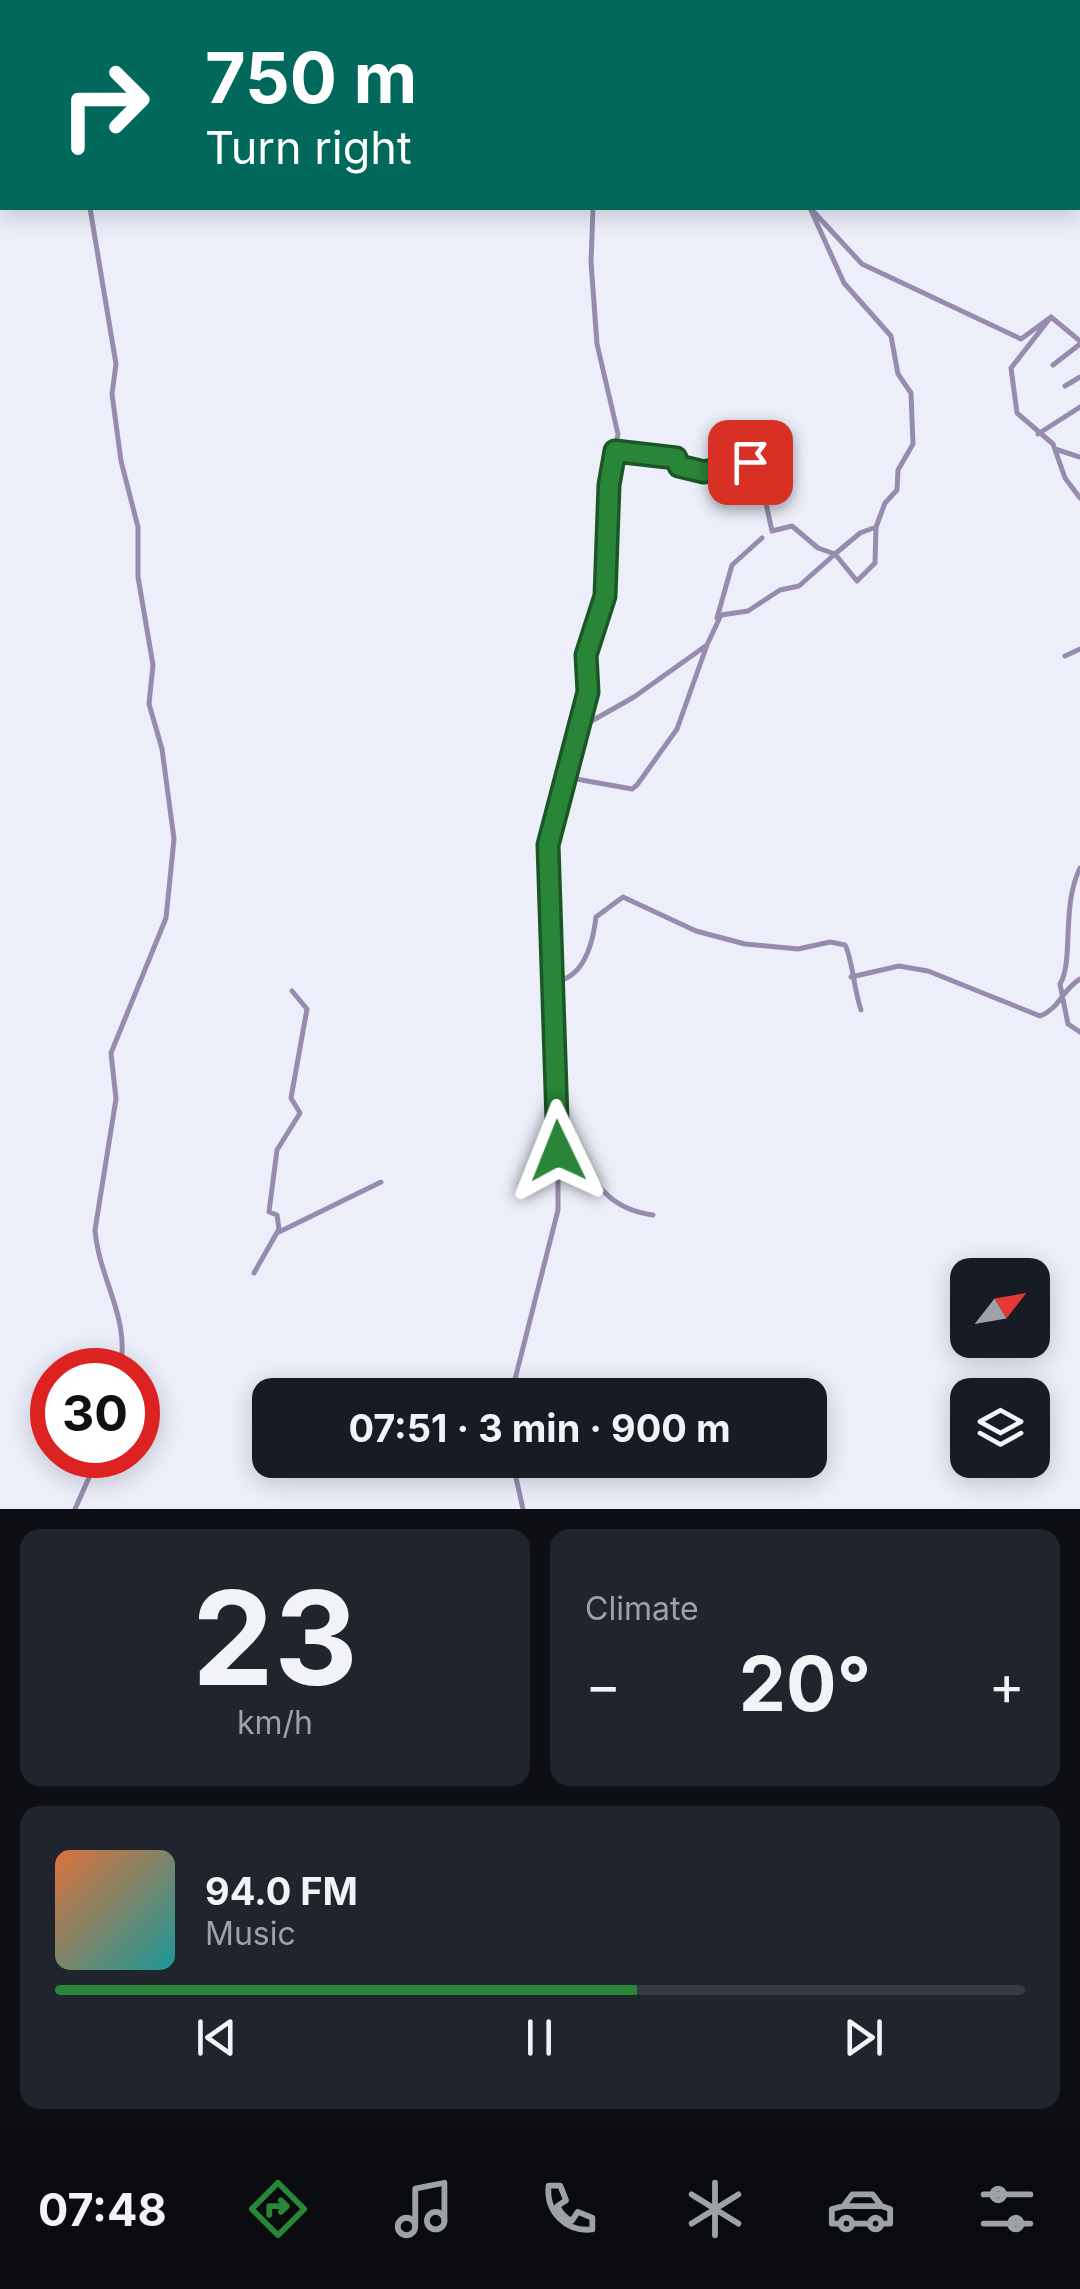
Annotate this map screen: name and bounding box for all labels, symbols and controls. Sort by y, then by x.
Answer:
text: 750 m [205,35,417,120]
icon: right [40,40,170,170]
text: Turn right [205,120,412,175]
pin [708,420,793,505]
icon: arrive [723,435,778,490]
position arrow [506,1099,610,1203]
north arrow [950,1258,1050,1358]
map controls [950,1258,1050,1478]
speed limit sign: 30 [30,1348,160,1478]
button: layers [950,1378,1050,1478]
text: 07:51 · 3 min · 900 m [348,1405,731,1451]
text: 23 [192,1559,358,1716]
text: Climate [585,1589,699,1628]
text: 20° [739,1638,871,1729]
text: − [585,1652,621,1718]
text: + [989,1652,1025,1718]
text: km/h [237,1703,313,1742]
text: 94.0 FM [205,1868,358,1914]
text: Music [205,1914,296,1953]
icon: previous [189,2010,244,2065]
icon: pause [512,2010,567,2065]
icon: next [836,2010,891,2065]
icon: directions [243,2174,313,2244]
icon: music [389,2174,459,2244]
icon: phone [534,2174,604,2244]
icon: climate [680,2174,750,2244]
icon: car [826,2174,896,2244]
icon: filters [972,2174,1042,2244]
text: 07:48 [38,2182,167,2237]

